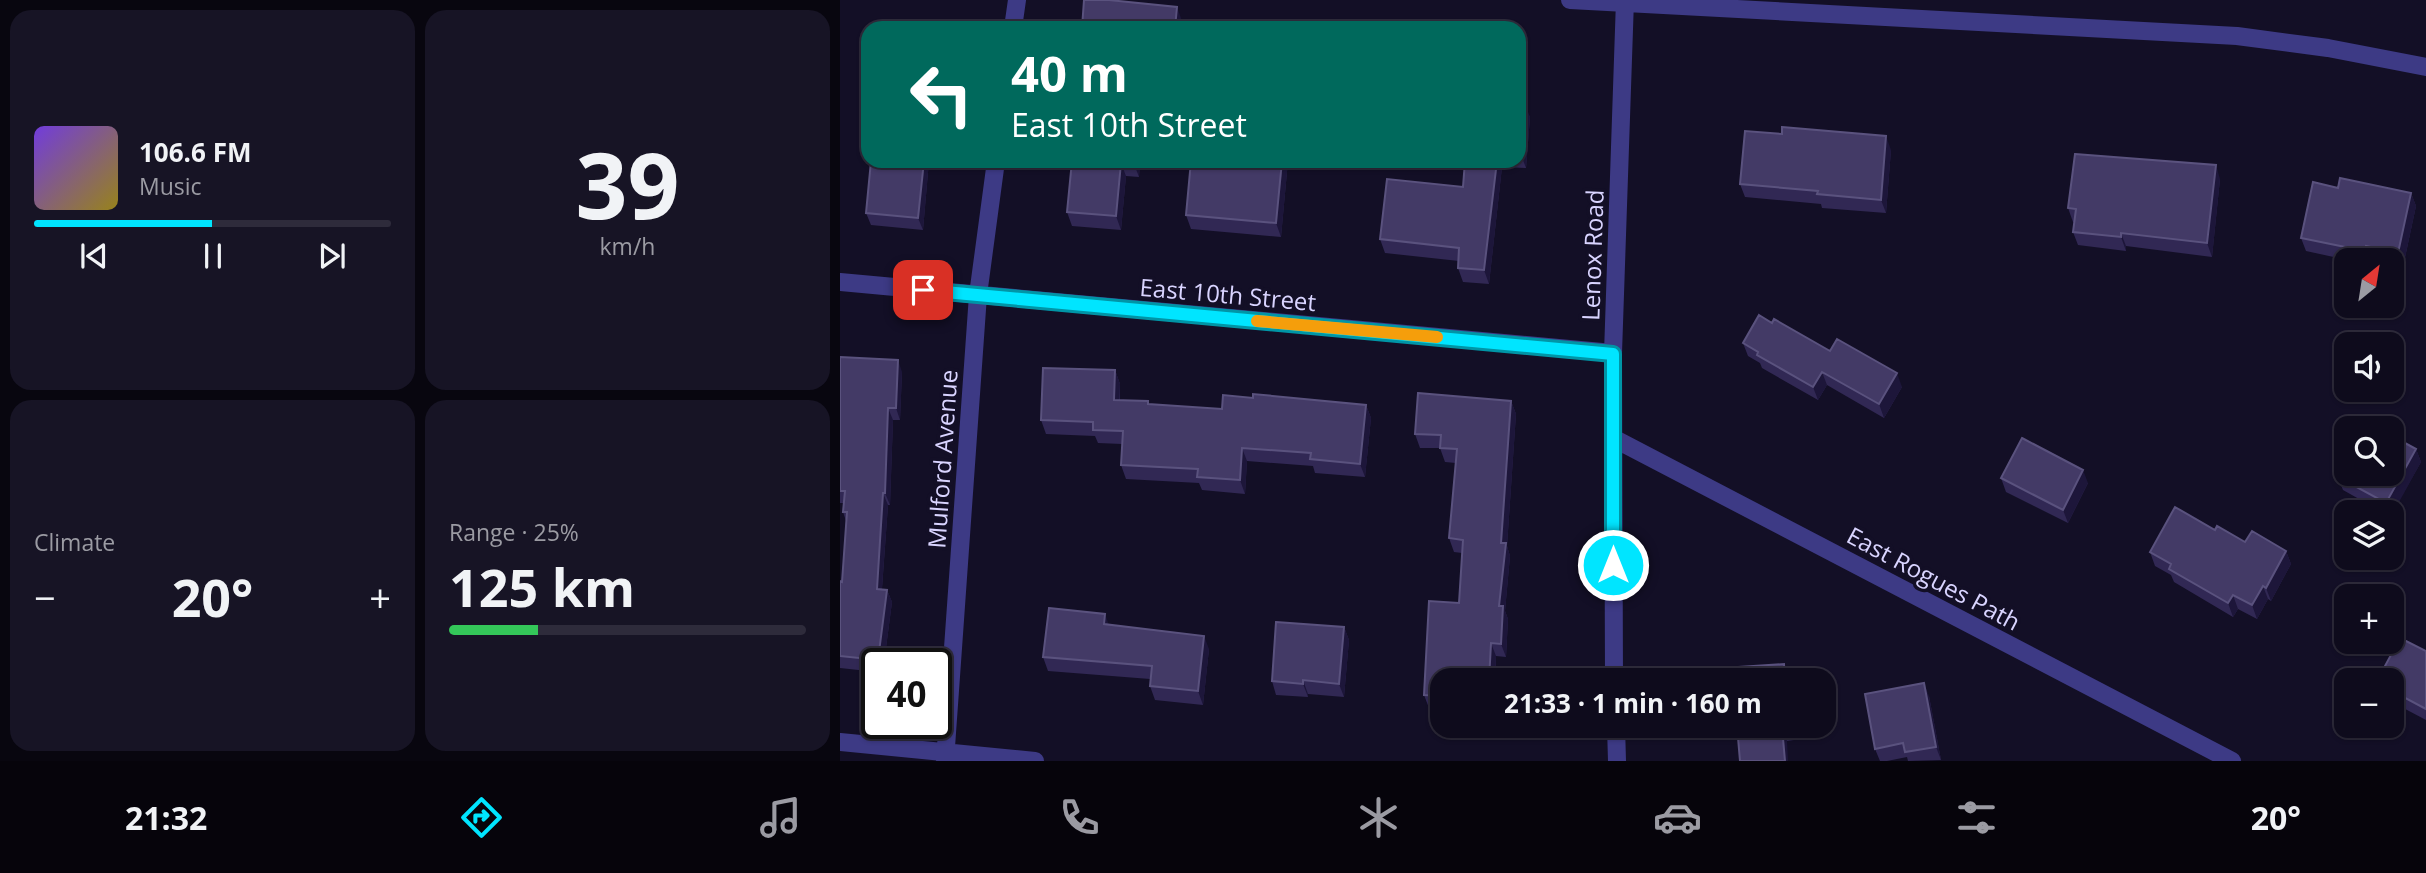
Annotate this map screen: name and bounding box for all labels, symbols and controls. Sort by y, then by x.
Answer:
text: 40 m [1011,40,1128,106]
icon: left [896,49,987,140]
text: East 10th Street [1011,103,1247,146]
text: 39 [575,122,680,246]
text: 106.6 FM [139,134,251,170]
text: Music [139,170,202,202]
street label: Lenox Road [1573,189,1611,321]
text: km/h [600,230,655,262]
icon: previous [75,237,113,275]
icon: pause [194,237,232,275]
icon: next [313,237,351,275]
north arrow [2334,248,2404,318]
map controls [2334,248,2404,738]
pin [893,260,953,320]
street label: East 10th Street [1138,270,1318,318]
icon: arrive [904,271,942,309]
button: sound [2334,332,2404,402]
street label: Mulford Avenue [919,368,965,550]
button: search [2334,416,2404,486]
button: layers [2334,500,2404,570]
text: Range · 25% [449,516,579,548]
street label: East Rogues Path [1841,518,2027,638]
text: Climate [34,526,115,558]
position arrow [1576,528,1650,602]
text: 125 km [449,551,635,622]
text: 20° [172,561,253,632]
text: − [34,571,56,623]
text: + [369,571,391,623]
button: + [2334,584,2404,654]
speed limit sign: 40 [861,648,952,739]
button: − [2334,668,2404,738]
text: 21:33 · 1 min · 160 m [1504,685,1762,721]
icon: directions [457,793,506,842]
icon: music [756,793,805,842]
icon: phone [1055,793,1104,842]
icon: climate [1354,793,1403,842]
icon: car [1653,793,1702,842]
icon: filters [1952,793,2001,842]
text: 21:32 [125,796,207,839]
text: 20° [2251,796,2301,839]

